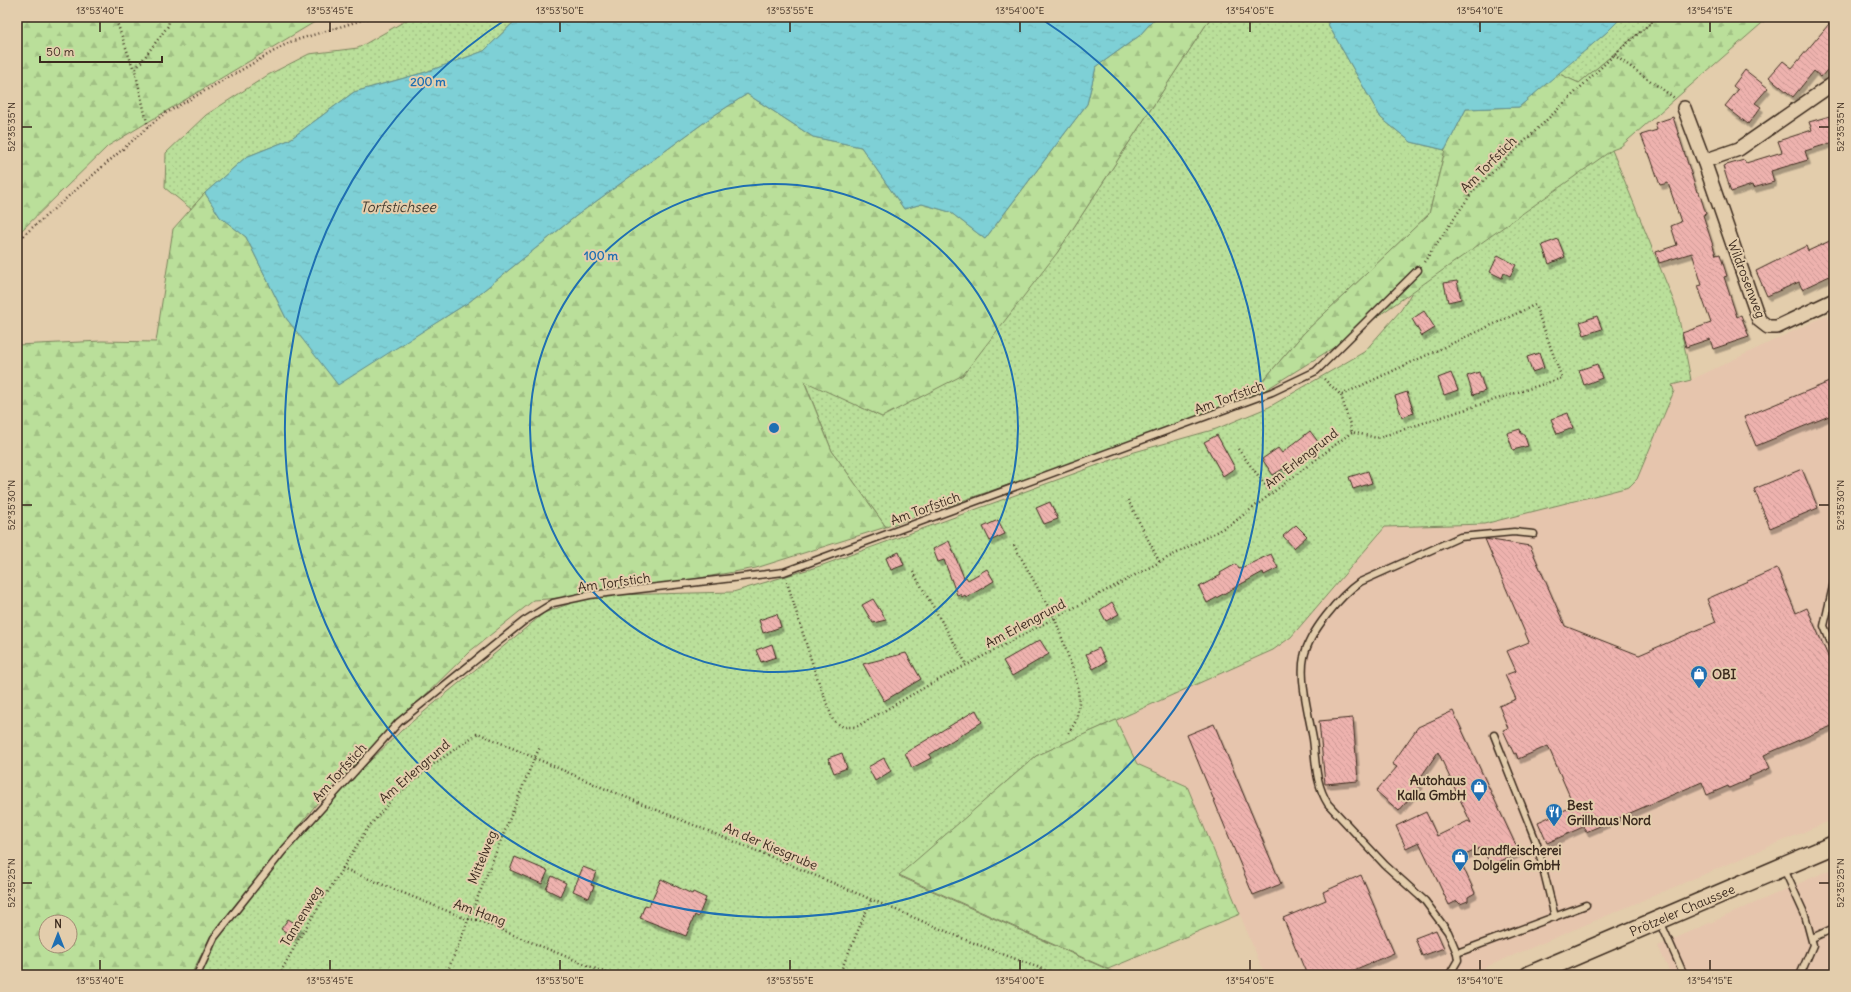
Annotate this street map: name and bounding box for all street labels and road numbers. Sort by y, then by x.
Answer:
street label: Am Torfstich [1457,132,1521,196]
street label: Wildrosenweg [1724,238,1769,321]
street label: Am Torfstich [1192,377,1267,418]
street label: Am Erlengrund [1261,424,1342,492]
street label: Am Torfstich [888,488,963,529]
street label: Am Torfstich [577,569,652,596]
street label: Am Erlengrund [982,595,1069,652]
street label: Am Erlengrund [375,736,454,807]
street label: Am Torfstich [309,739,370,805]
street label: An der Kiesgrube [721,819,820,874]
street label: Mittelweg [464,828,501,887]
street label: Prötzeler Chaussee [1627,881,1737,940]
street label: Tannenweg [277,883,326,950]
street label: Am Hang [451,895,508,930]

